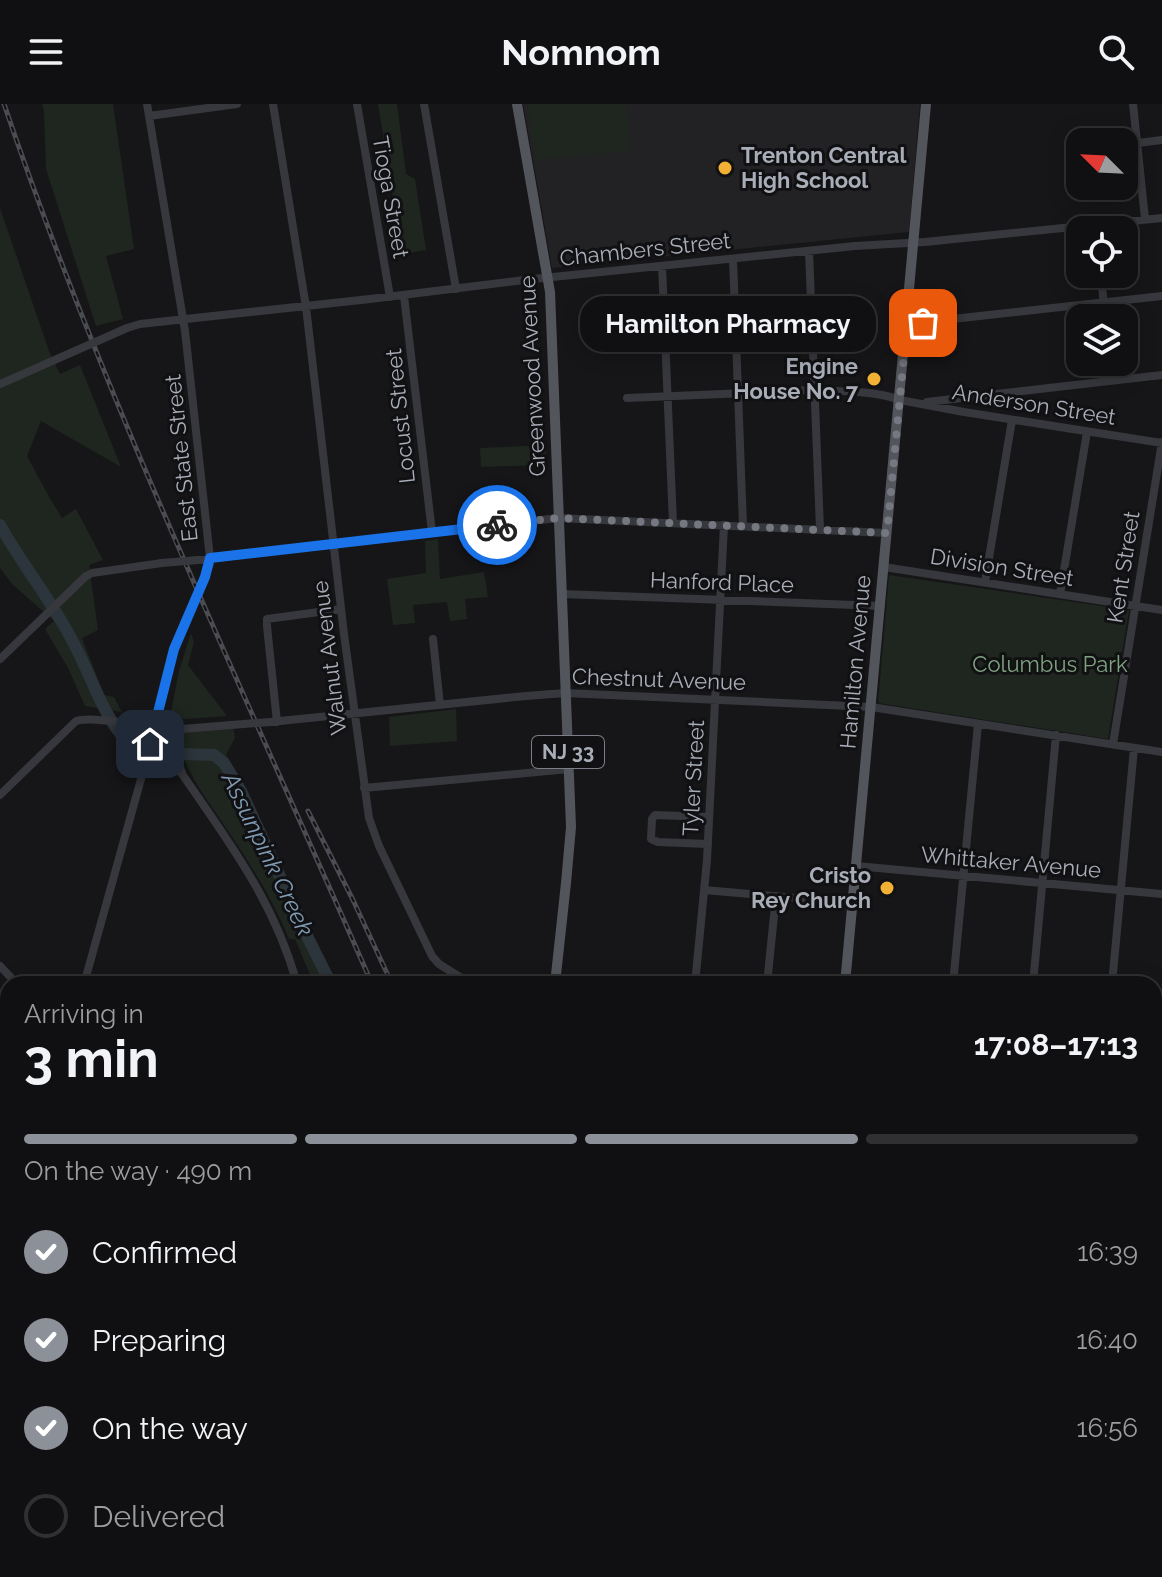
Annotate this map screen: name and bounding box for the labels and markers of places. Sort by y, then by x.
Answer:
place label: Trenton Central High School [741,142,907,193]
marker: Trenton Central High School [716,159,734,177]
pin [889,289,957,357]
callout: Hamilton Pharmacy [579,295,875,351]
place label: Engine House No. 7 [733,353,859,404]
marker: Engine House No. 7 [865,370,883,388]
pin [116,710,184,778]
place label: Cristo Rey Church [751,862,871,913]
marker: Cristo Rey Church [878,879,896,897]

